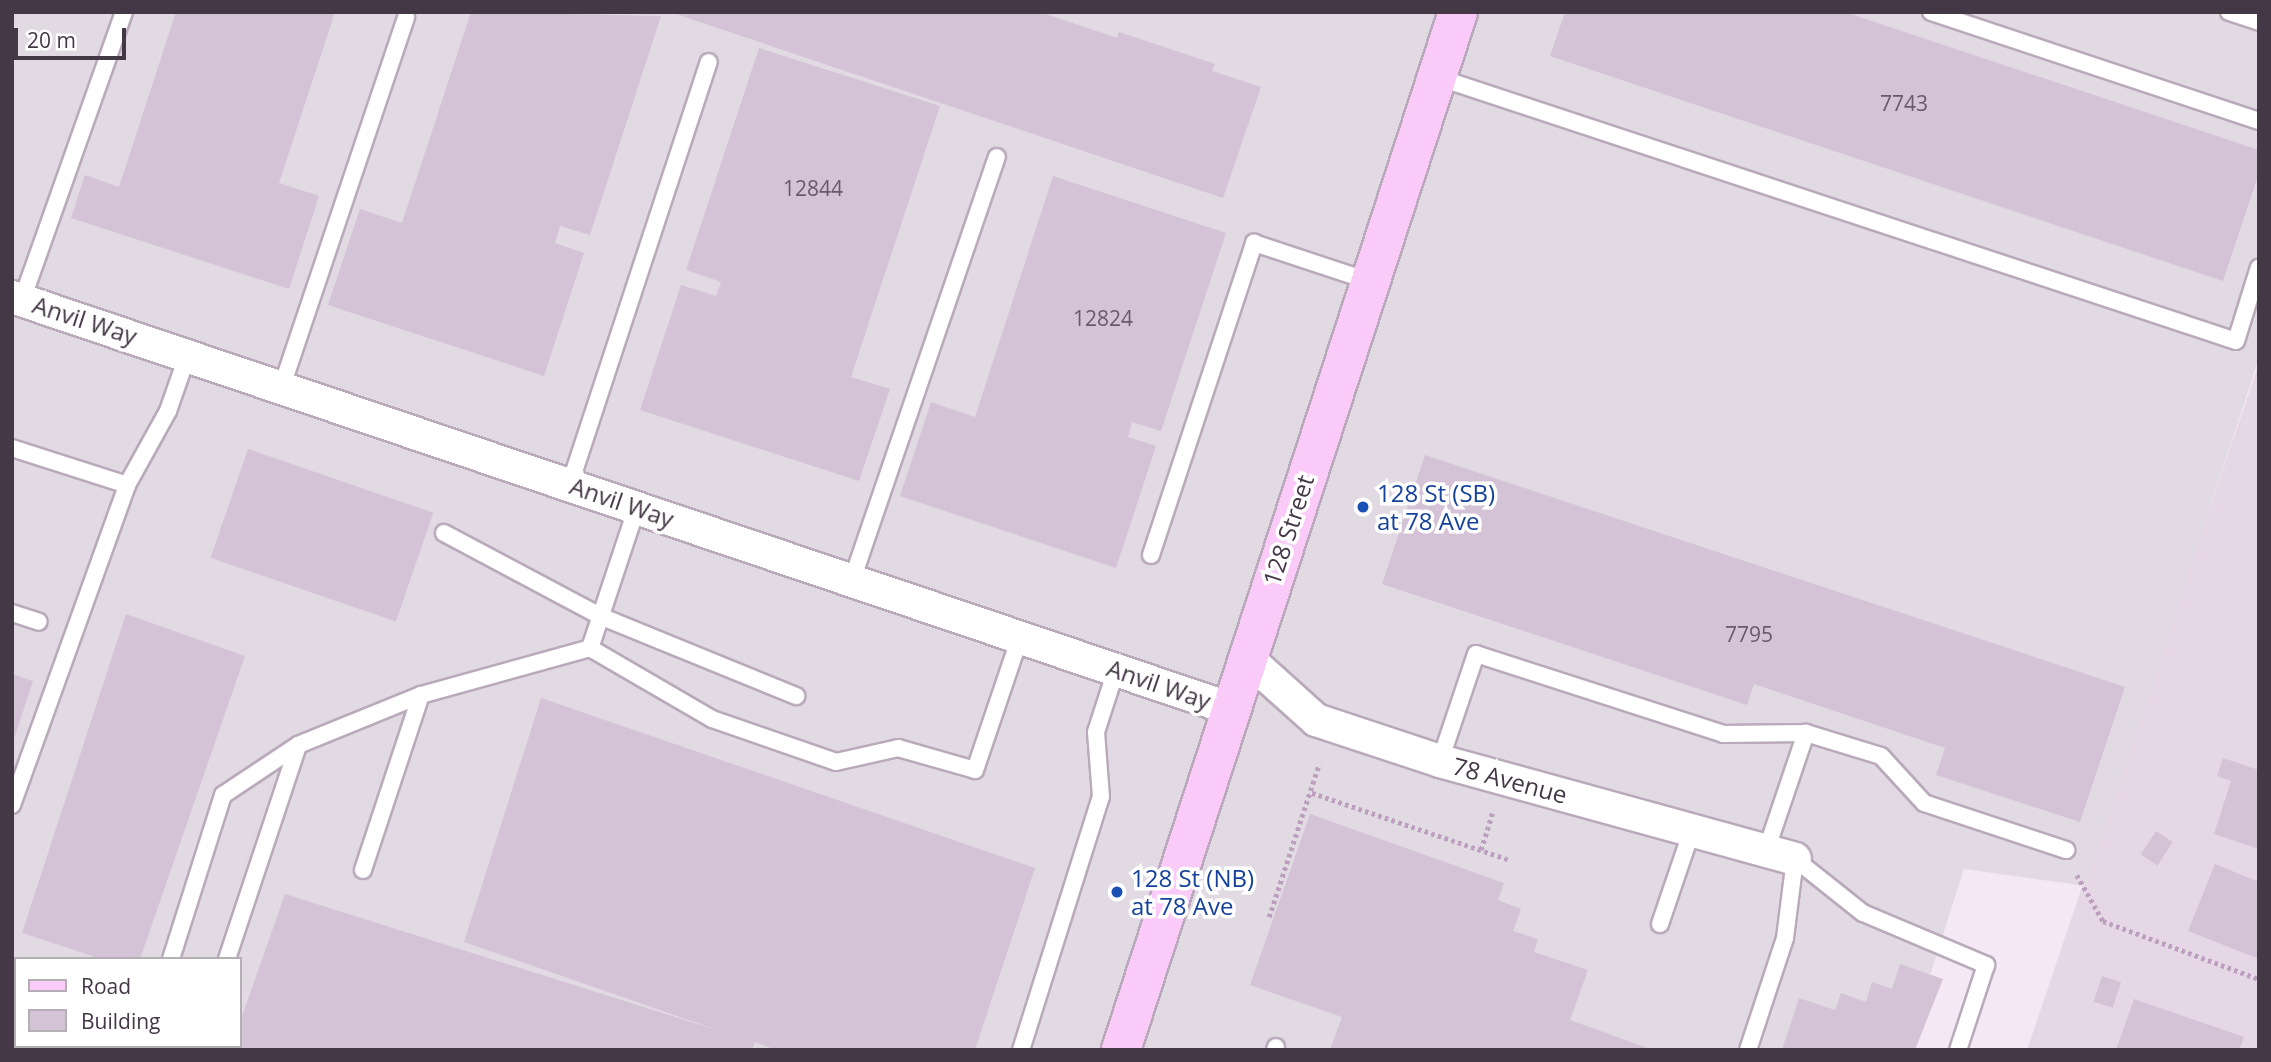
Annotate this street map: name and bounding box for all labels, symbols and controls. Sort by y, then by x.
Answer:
scale bar [18,14,130,58]
text: 20 m [27,26,76,54]
house number: 7743 [1880,90,1928,116]
house number: 12844 [783,175,843,201]
street label: Anvil Way [29,290,141,350]
house number: 12824 [1073,305,1133,331]
street label: Anvil Way [566,471,678,533]
street label: 128 Street [1257,471,1319,589]
place label: 128 St (SB) at 78 Ave [1377,479,1495,535]
marker: 128 St (SB) at 78 Ave [1355,499,1371,515]
house number: 7795 [1725,621,1773,647]
street label: Anvil Way [1103,653,1215,715]
street label: 78 Avenue [1450,751,1570,809]
place label: 128 St (NB) at 78 Ave [1131,864,1254,920]
marker: 128 St (NB) at 78 Ave [1109,884,1125,900]
legend [14,957,242,1048]
text: Road [81,972,131,1000]
text: Building [81,1007,160,1035]

